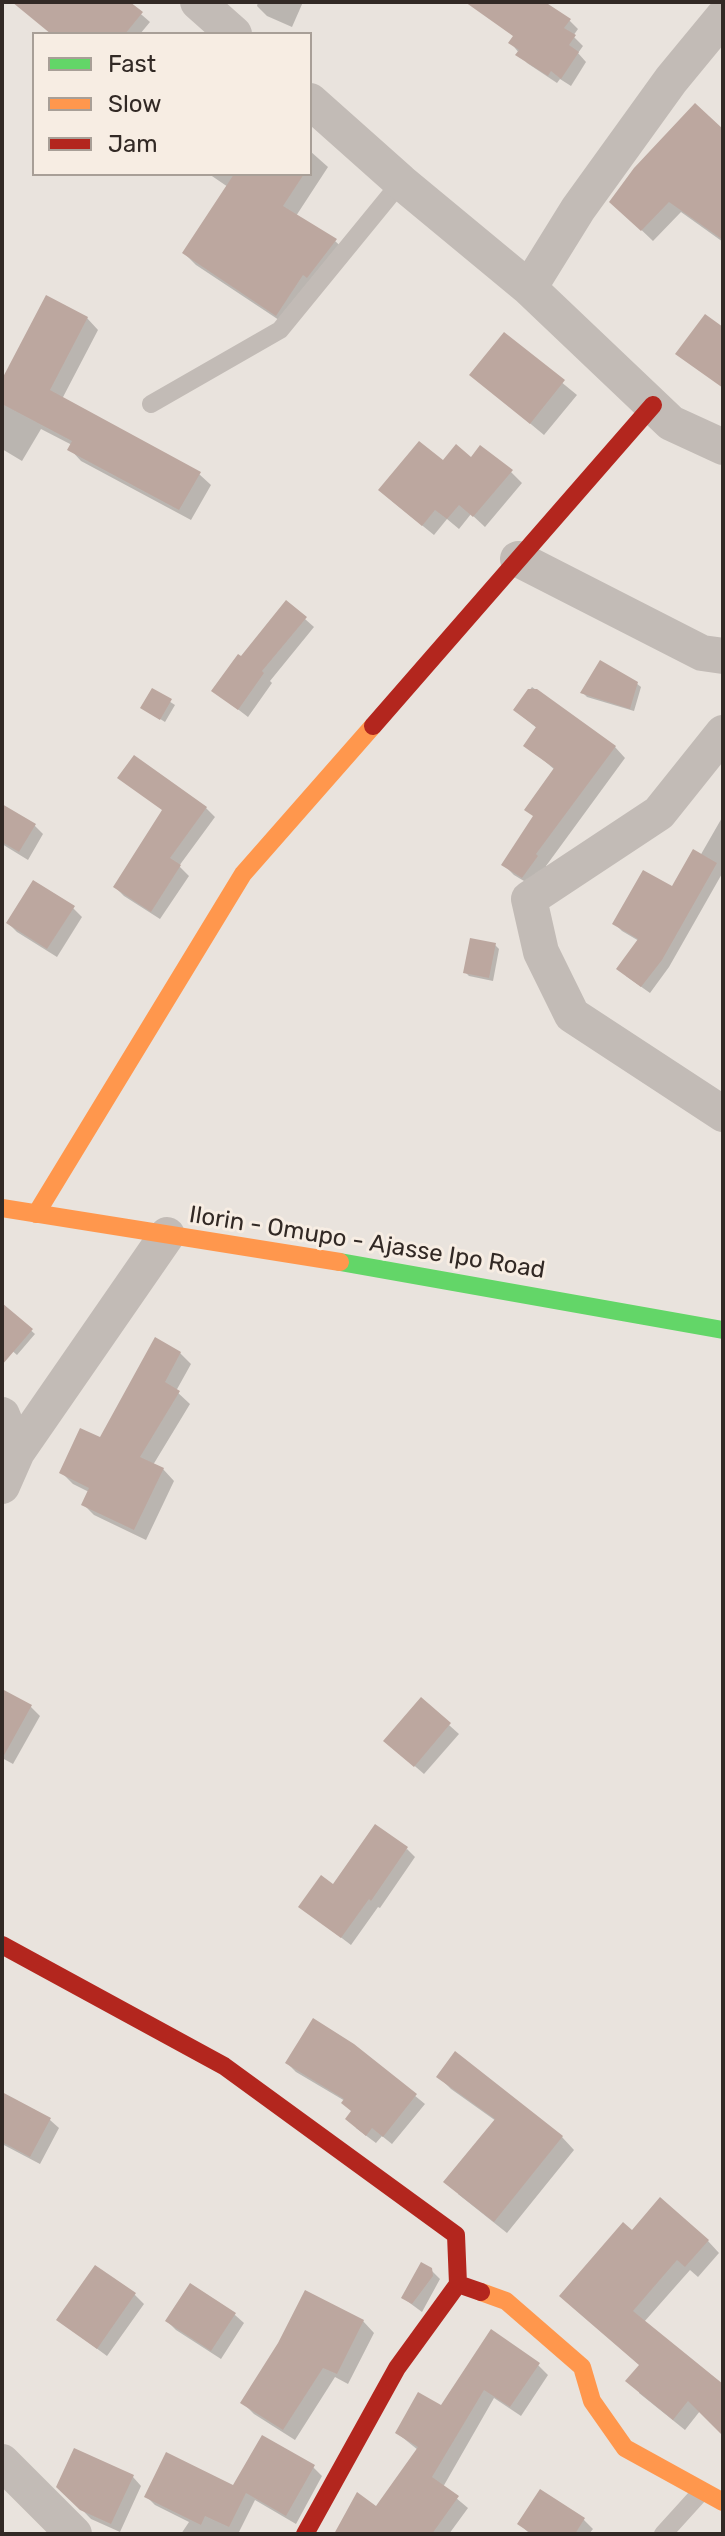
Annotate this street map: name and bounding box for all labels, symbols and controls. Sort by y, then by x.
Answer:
legend [32,32,312,176]
text: Fast [108,50,156,78]
text: Slow [108,90,161,118]
text: Jam [108,130,158,158]
street label: Ilorin - Omupo - Ajasse Ipo Road [187,1201,547,1285]

